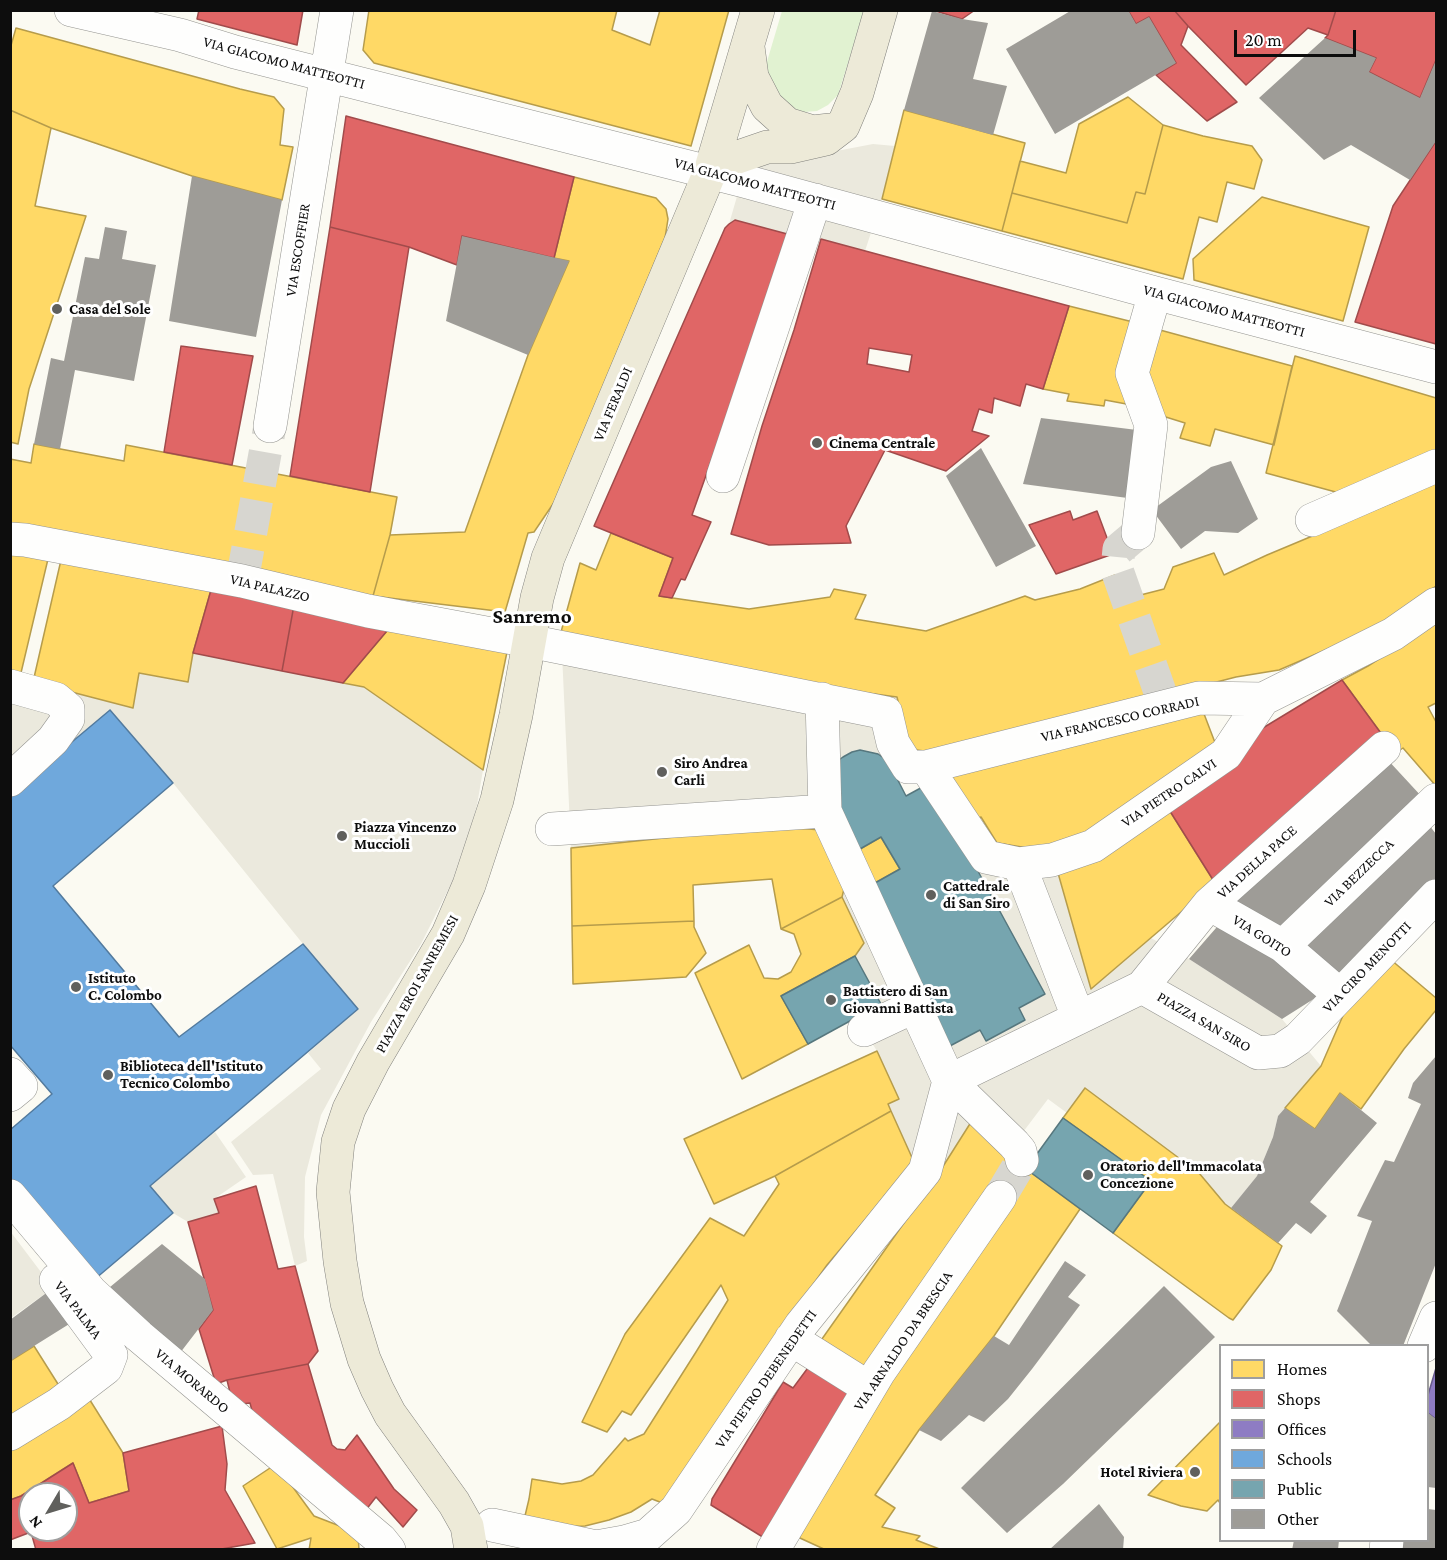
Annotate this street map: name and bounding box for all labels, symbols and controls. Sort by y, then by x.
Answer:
scale bar [1237,18,1358,56]
text: 20 m [1245,30,1282,50]
street label: VIA GIACOMO MATTEOTTI [201,33,367,93]
street label: VIA GIACOMO MATTEOTTI [672,154,838,214]
street label: VIA ESCOFFIER [282,202,314,298]
street label: VIA GIACOMO MATTEOTTI [1141,281,1307,341]
place label: Casa del Sole [69,300,151,318]
marker: Casa del Sole [50,302,64,316]
street label: VIA FERALDI [589,364,637,444]
place label: Cinema Centrale [829,434,935,452]
marker: Cinema Centrale [810,436,824,450]
street label: VIA PALAZZO [228,570,312,606]
district label: Sanremo [492,604,572,630]
street label: VIA FRANCESCO CORRADI [1039,692,1201,746]
place label: Siro Andrea Carli [674,754,748,789]
street label: VIA PIETRO CALVI [1118,755,1220,831]
marker: Siro Andrea Carli [655,765,669,779]
place label: Piazza Vincenzo Muccioli [354,818,456,853]
street label: VIA DELLA PACE [1213,821,1301,903]
marker: Piazza Vincenzo Muccioli [335,829,349,843]
street label: VIA BEZZECCA [1320,835,1398,911]
place label: Cattedrale di San Siro [943,877,1010,912]
marker: Cattedrale di San Siro [924,888,938,902]
street label: VIA GOITO [1229,911,1295,961]
street label: PIAZZA EROI SANREMESI [372,912,462,1056]
street label: VIA CIRO MENOTTI [1319,918,1415,1016]
place label: Istituto C. Colombo [88,969,162,1004]
marker: Istituto C. Colombo [69,980,83,994]
place label: Battistero di San Giovanni Battista [843,982,954,1017]
street label: PIAZZA SAN SIRO [1154,988,1254,1056]
marker: Battistero di San Giovanni Battista [824,993,838,1007]
place label: Biblioteca dell'Istituto Tecnico Colombo [120,1057,263,1092]
marker: Biblioteca dell'Istituto Tecnico Colombo [101,1068,115,1082]
place label: Oratorio dell'Immacolata Concezione [1100,1157,1262,1192]
marker: Oratorio dell'Immacolata Concezione [1081,1168,1095,1182]
street label: VIA ARNALDO DA BRESCIA [849,1268,957,1414]
street label: VIA PALMA [50,1277,106,1343]
street label: VIA PIETRO DEBENEDETTI [711,1306,821,1452]
legend [1219,1344,1429,1542]
street label: VIA MORARDO [151,1345,233,1417]
text: Homes [1277,1359,1327,1379]
text: Shops [1277,1389,1321,1409]
text: Offices [1277,1419,1326,1439]
text: Schools [1277,1449,1332,1469]
place label: Hotel Riviera [1100,1463,1183,1481]
marker: Hotel Riviera [1188,1465,1202,1479]
text: Public [1277,1479,1322,1499]
north arrow [18,1482,78,1542]
text: Other [1277,1509,1319,1529]
text: N [25,1513,45,1532]

